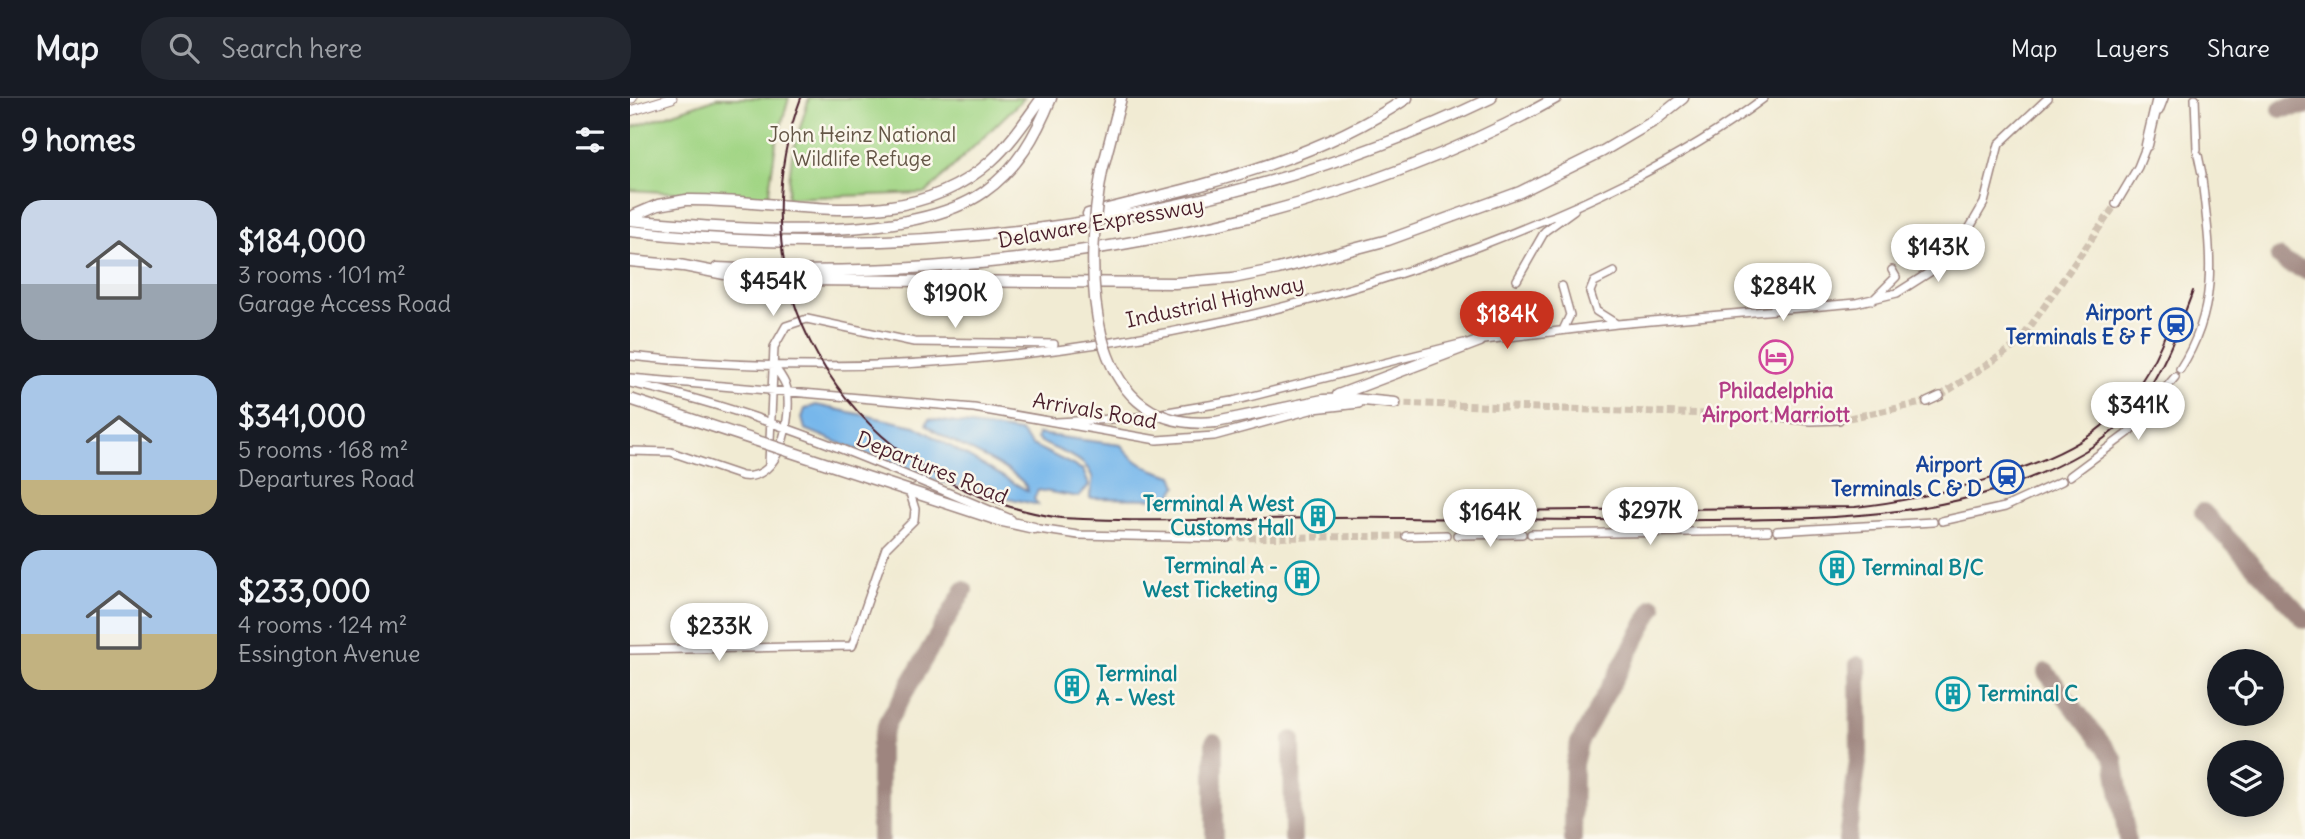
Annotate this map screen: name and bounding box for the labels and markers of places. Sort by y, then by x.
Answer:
pin: $143K [1889,225,1987,284]
pin: $454K [724,258,822,318]
pin: $284K [1734,264,1832,323]
pin: $190K [906,271,1004,330]
pin: $184K [1458,292,1556,351]
place label: Airport Terminals E & F [2006,299,2153,350]
station icon: Airport Terminals E & F [2157,306,2195,344]
hotel icon: Philadelphia Airport Marriott [1757,338,1795,376]
place label: Philadelphia Airport Marriott [1702,377,1851,428]
pin: $341K [2089,382,2187,442]
place label: Airport Terminals C & D [1831,451,1983,502]
station icon: Airport Terminals C & D [1988,458,2026,496]
pin: $297K [1601,488,1699,547]
place label: Terminal A West Customs Hall [1143,490,1295,541]
pin: $164K [1441,490,1539,549]
building icon: Terminal A West Customs Hall [1299,497,1337,535]
building icon: Terminal B/C [1818,549,1856,587]
place label: Terminal A - West Ticketing [1143,552,1278,603]
place label: Terminal B/C [1862,554,1984,581]
building icon: Terminal A - West Ticketing [1283,559,1321,597]
pin: $233K [670,603,768,663]
place label: Terminal A - West [1096,660,1177,711]
building icon: Terminal A - West [1053,667,1091,705]
building icon: Terminal C [1934,675,1972,713]
place label: Terminal C [1978,680,2078,707]

